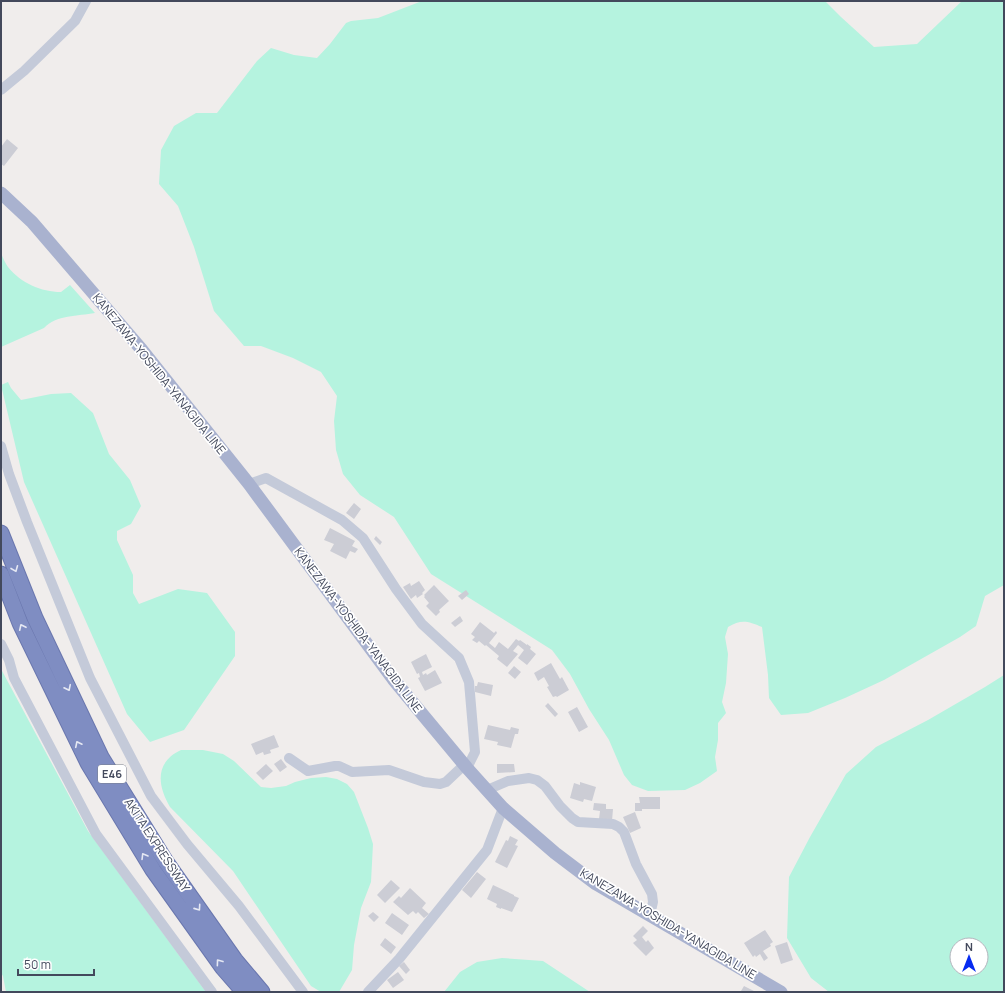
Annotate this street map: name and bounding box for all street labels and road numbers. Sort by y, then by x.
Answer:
street label: KANEZAWA-YOSHIDA-YANAGIDA LINE [89,290,230,458]
street label: KANEZAWA-YOSHIDA-YANAGIDA LINE [291,544,426,716]
road number: E46 [98,765,126,783]
street label: AKITA EXPRESSWAY [121,795,194,895]
street label: KANEZAWA-YOSHIDA-YANAGIDA LINE [577,864,760,983]

